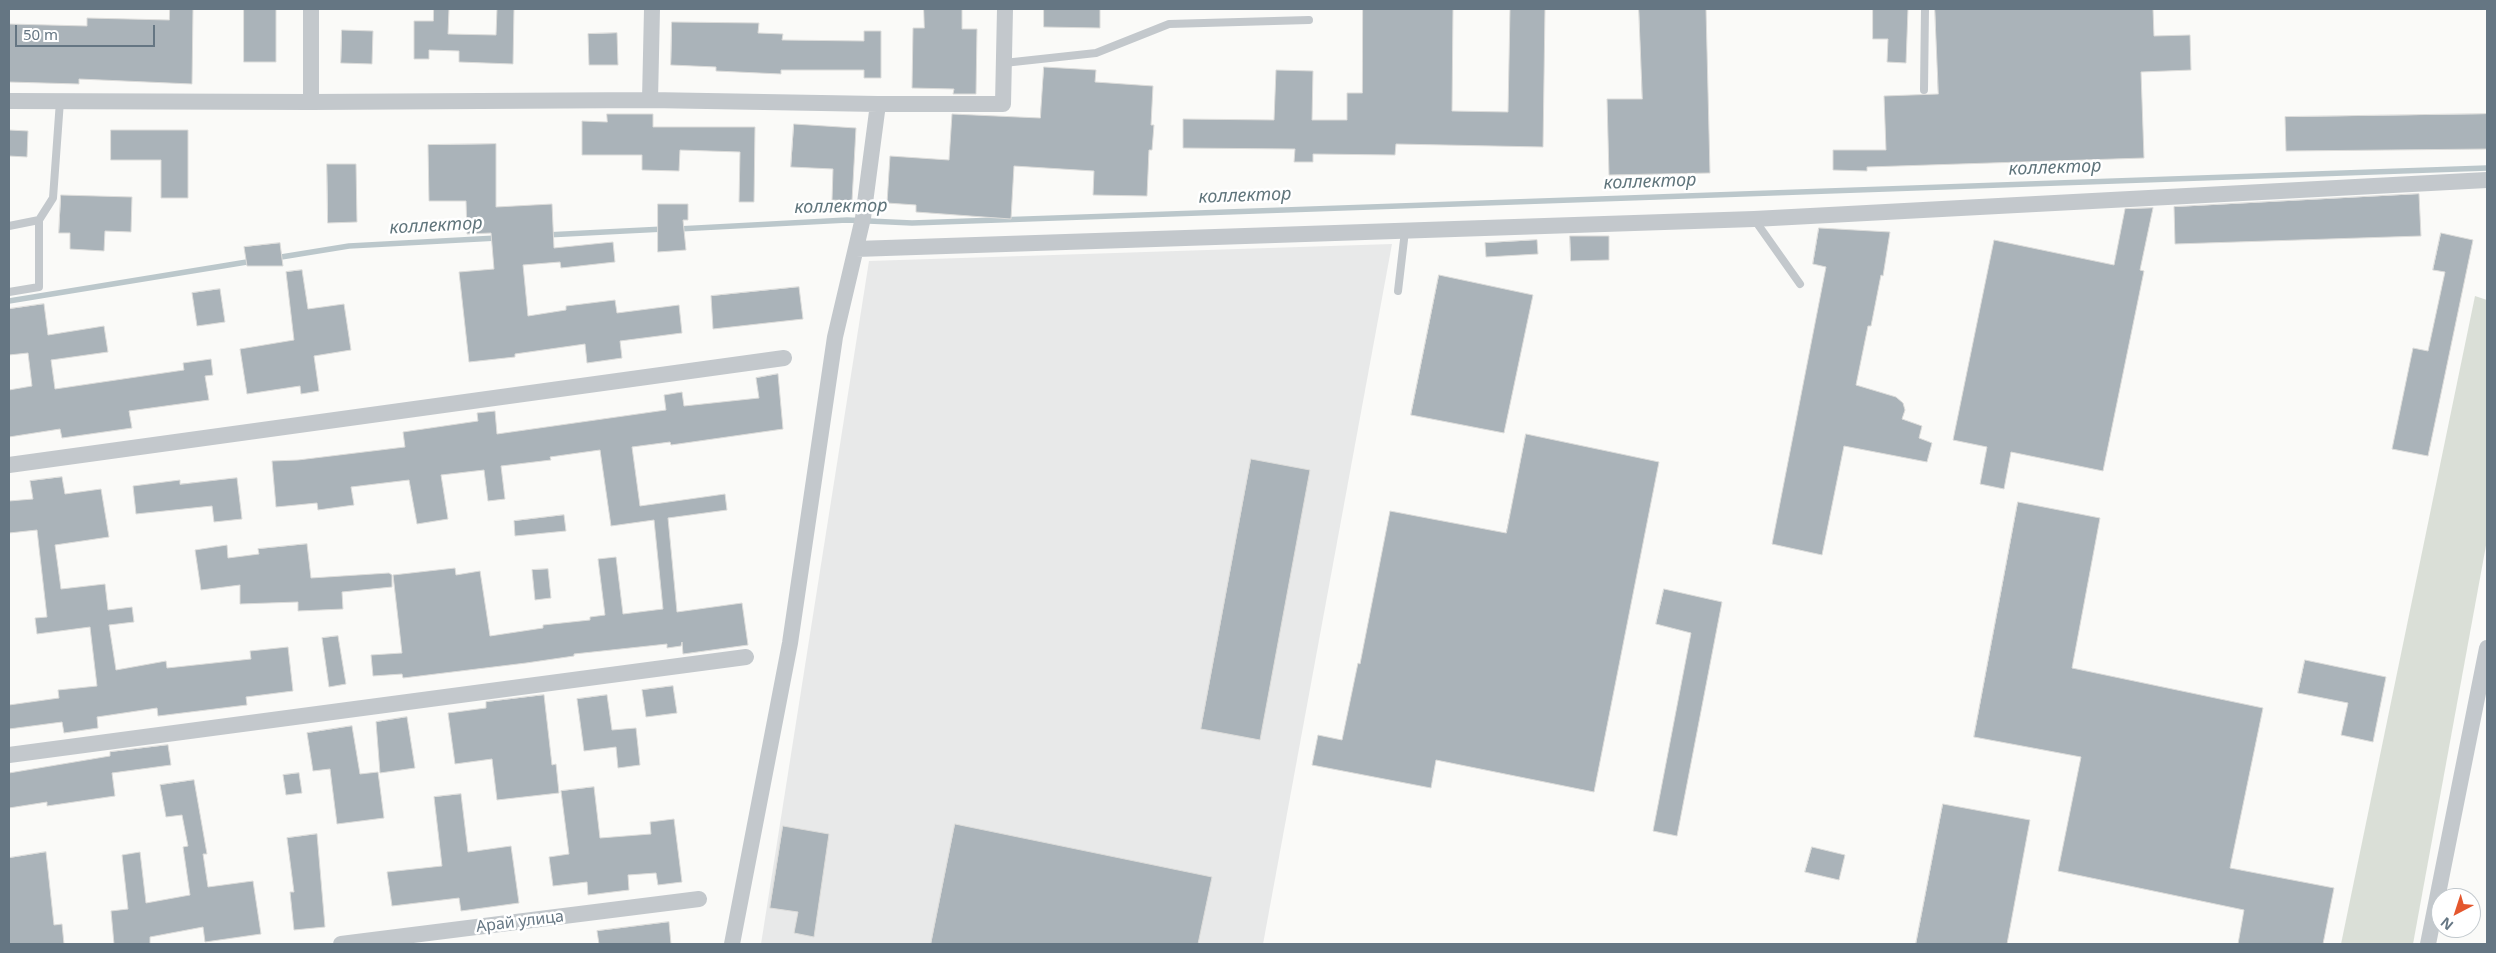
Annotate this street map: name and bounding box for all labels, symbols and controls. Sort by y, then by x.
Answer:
scale bar [18,15,158,47]
text: 50 m [23,24,58,44]
water label: коллектор [2008,156,2102,180]
water label: коллектор [1603,170,1697,194]
water label: коллектор [1198,184,1292,208]
water label: коллектор [794,195,888,219]
water label: коллектор [389,213,483,239]
north arrow [2431,888,2481,938]
street label: Арай улица [475,907,565,937]
text: N [2436,913,2457,935]

